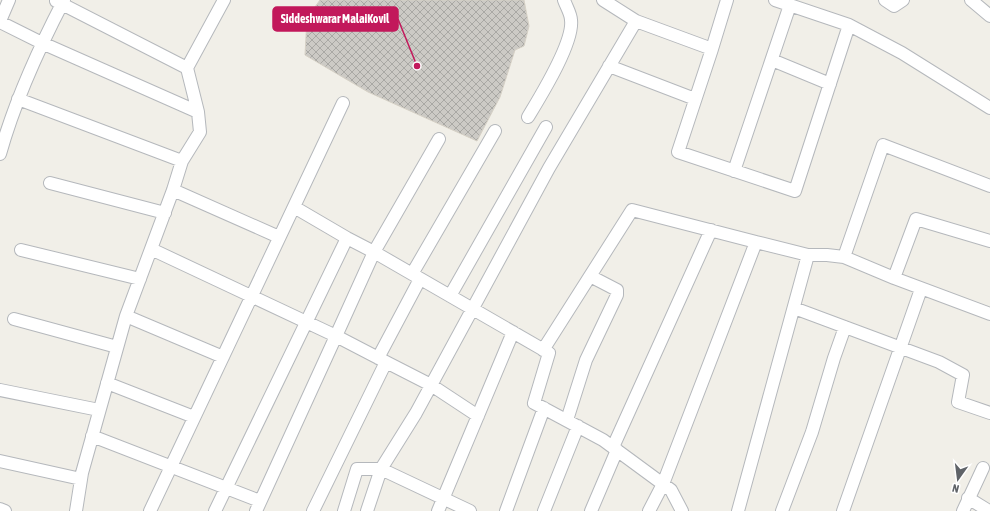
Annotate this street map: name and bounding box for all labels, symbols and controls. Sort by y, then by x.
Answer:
callout: Siddeshwarar MalaiKovil [273,7,398,31]
text: Siddeshwarar MalaiKovil [281,12,390,26]
north arrow [938,459,978,499]
text: N [951,482,960,495]

